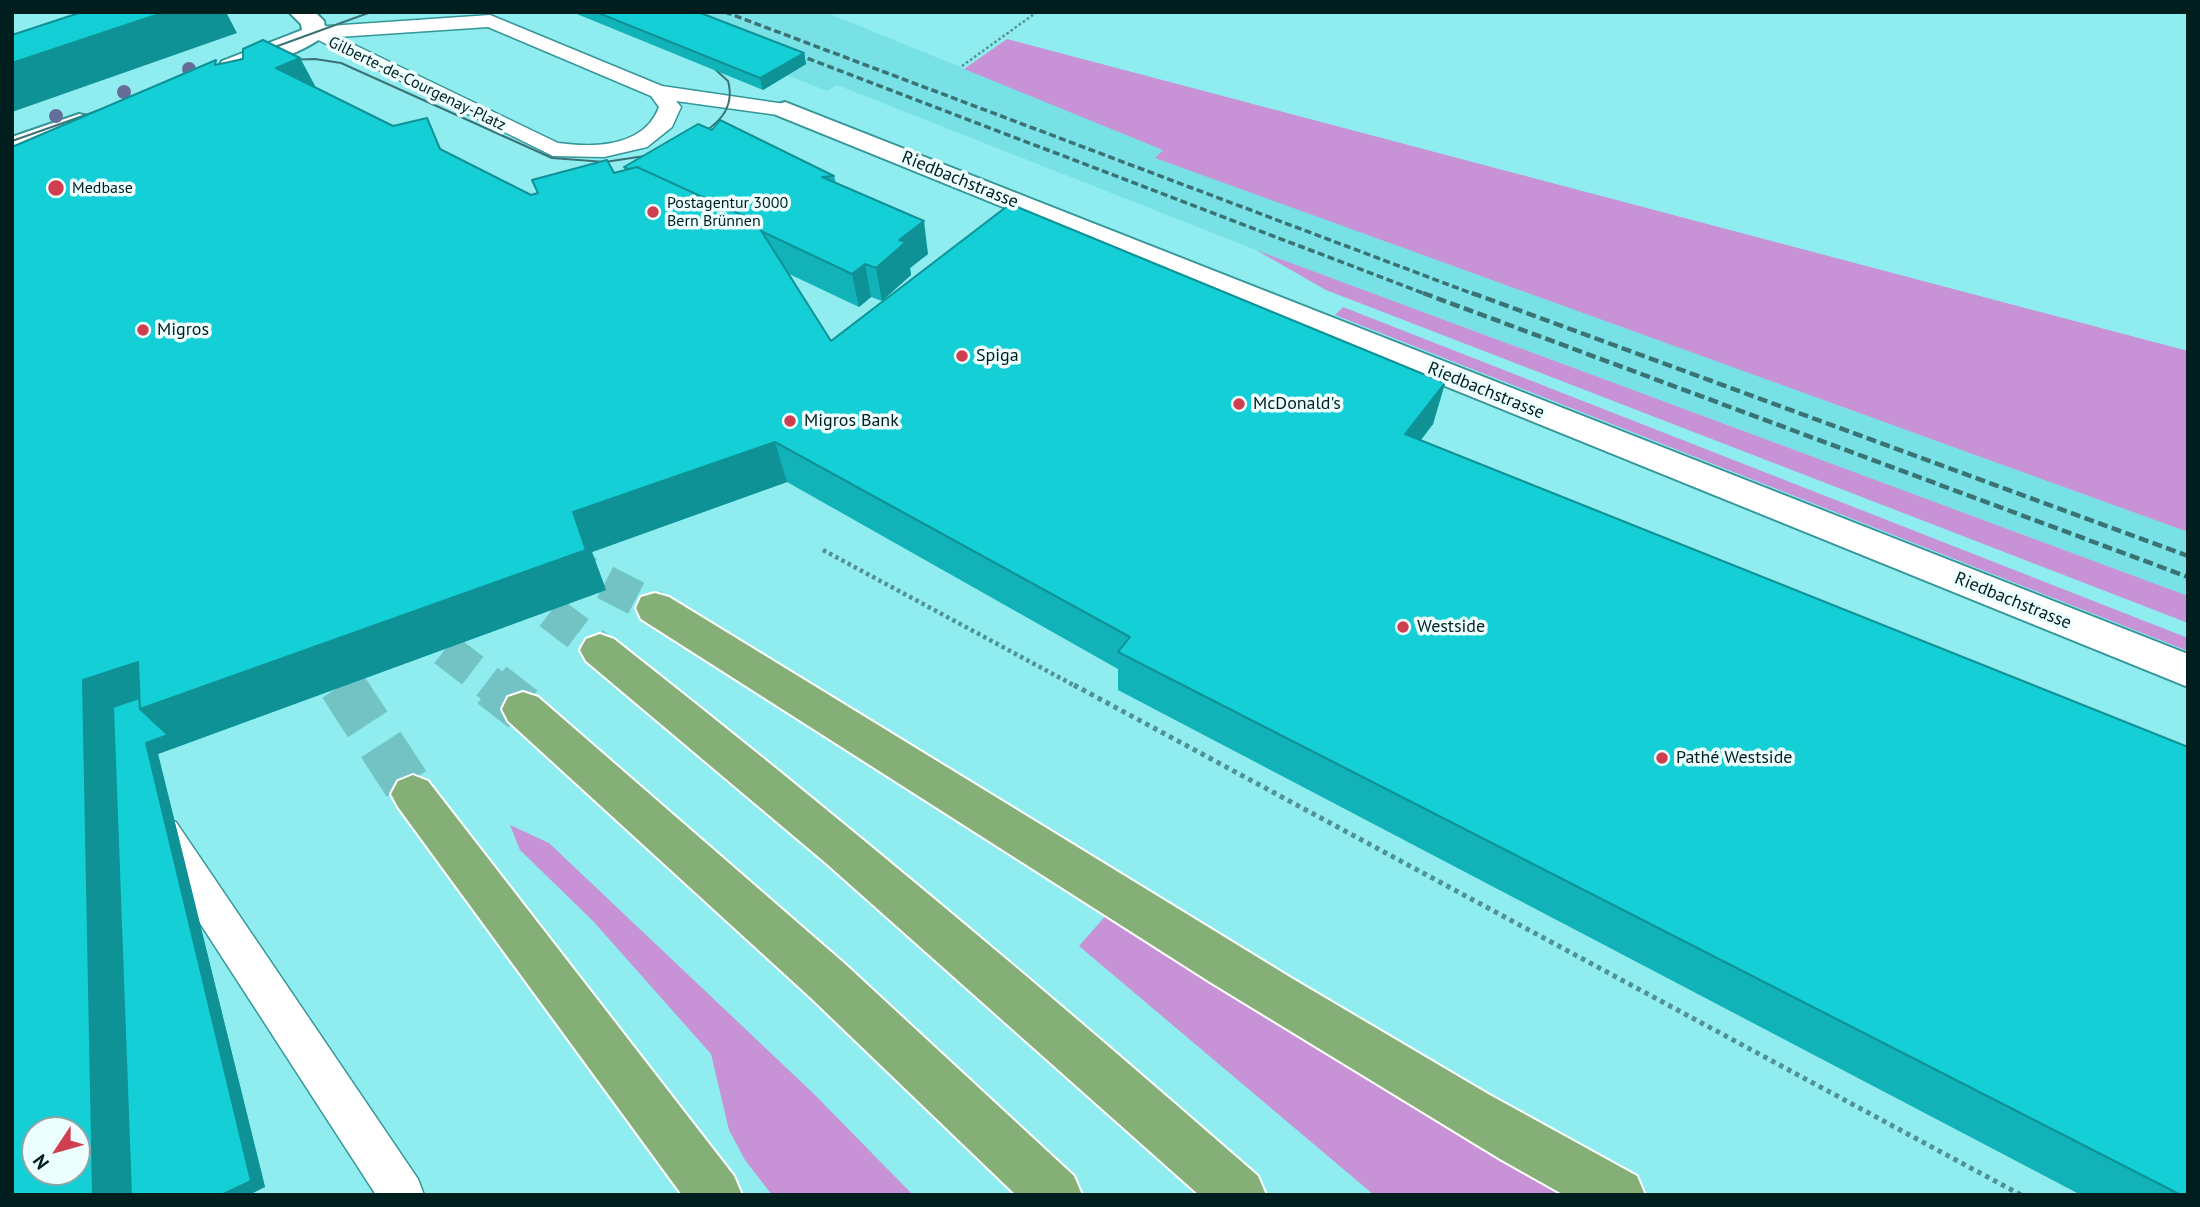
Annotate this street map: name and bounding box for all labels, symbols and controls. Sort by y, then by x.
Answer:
street label: Gilberte-de-Courgenay-Platz [325,33,509,135]
street label: Riedbachstrasse [898,147,1022,213]
marker: Medbase [46,178,66,198]
place label: Medbase [72,178,133,198]
place label: Postagentur 3000 Bern Brünnen [667,193,788,231]
marker: Postagentur 3000 Bern Brünnen [645,204,661,220]
place label: Migros [157,319,209,341]
marker: Migros [135,322,151,338]
place label: Spiga [976,345,1019,367]
marker: Spiga [954,348,970,364]
street label: Riedbachstrasse [1424,358,1548,424]
place label: McDonald's [1253,393,1341,415]
marker: McDonald's [1231,396,1247,412]
place label: Migros Bank [804,410,899,432]
marker: Migros Bank [782,413,798,429]
street label: Riedbachstrasse [1951,568,2075,634]
place label: Westside [1417,616,1485,638]
marker: Westside [1395,619,1411,635]
place label: Pathé Westside [1676,747,1792,769]
marker: Pathé Westside [1654,750,1670,766]
north arrow [21,1116,91,1186]
text: N [27,1150,54,1174]

